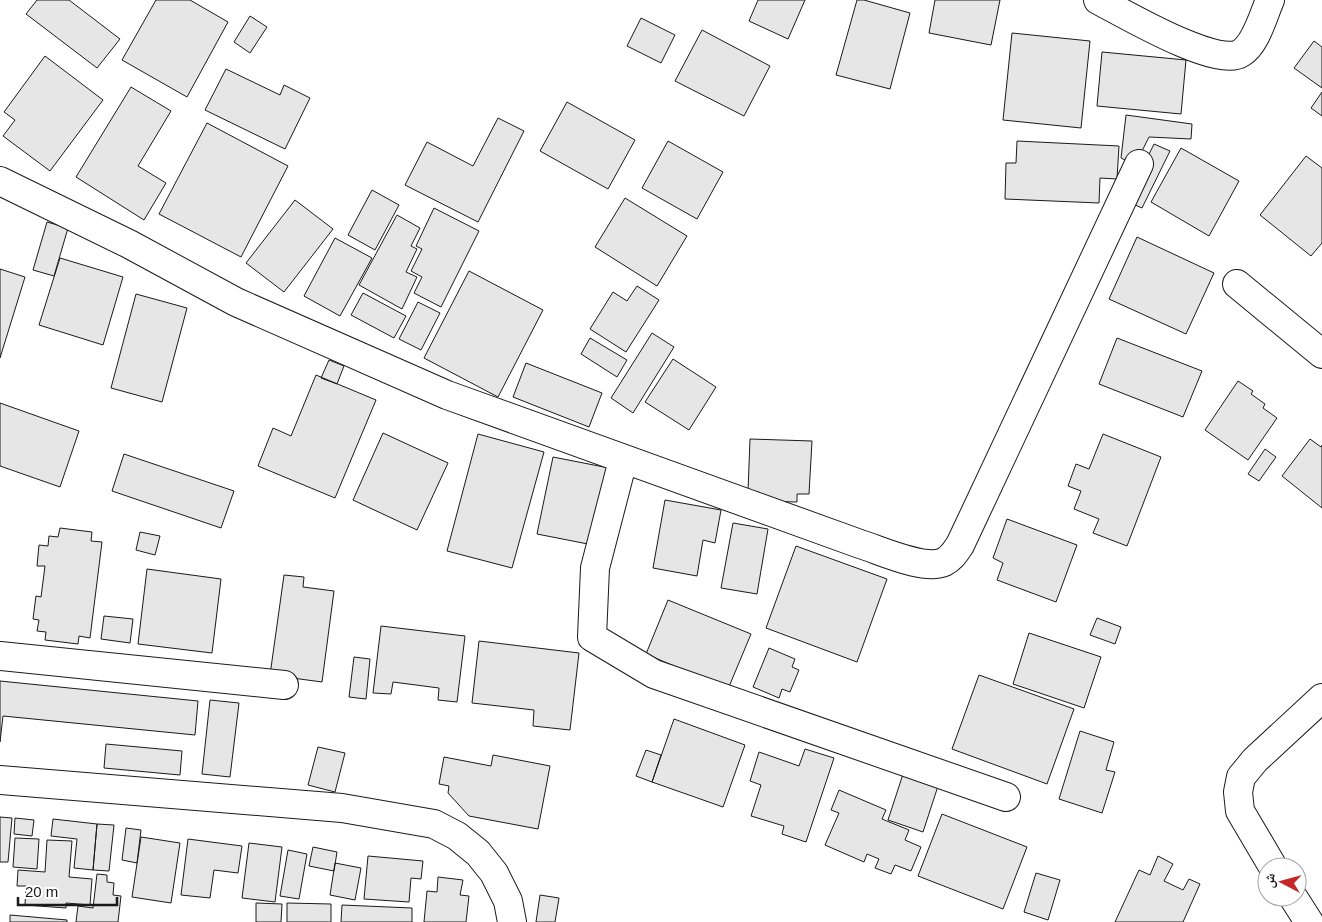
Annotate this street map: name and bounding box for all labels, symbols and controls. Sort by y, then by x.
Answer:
north arrow [1257,857,1307,907]
text: ش [1260,872,1279,889]
scale bar [18,874,116,906]
text: 20 m [25,883,58,900]

